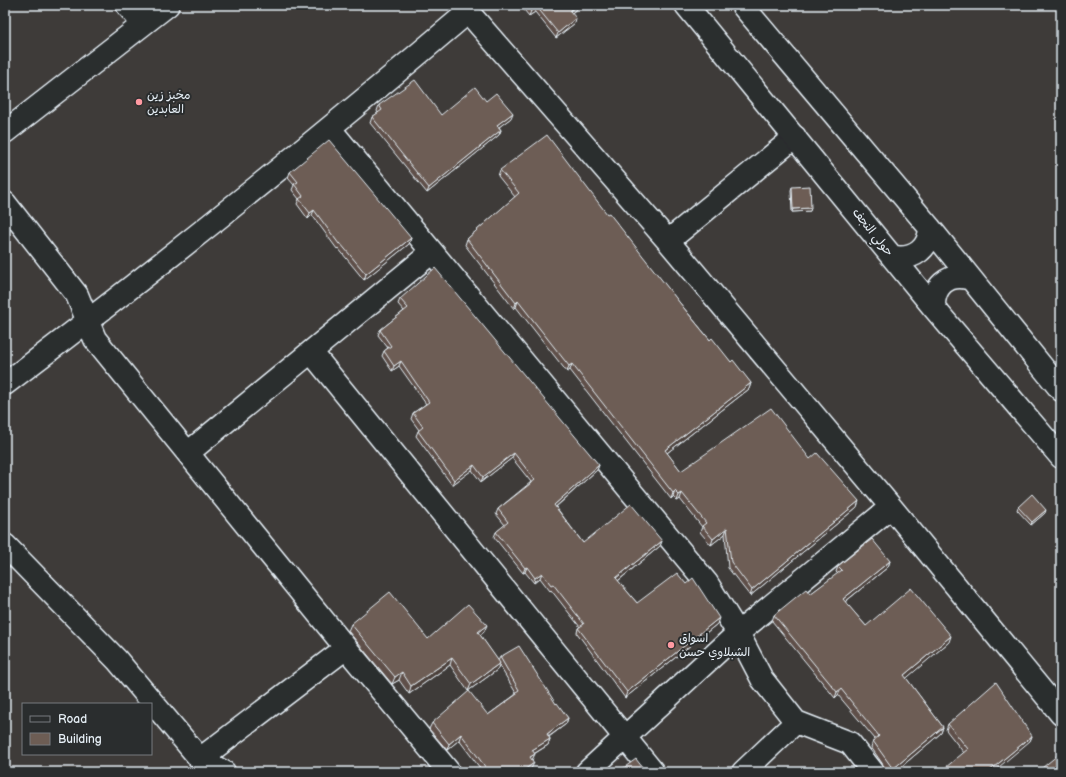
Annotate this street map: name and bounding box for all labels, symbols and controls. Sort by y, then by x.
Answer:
place label: مخبز زين العابدين [147,88,191,117]
marker: مخبز زين العابدين [134,97,144,107]
street label: حولي النجف [846,205,896,261]
place label: اسواق الشبلاوي حسن [679,631,750,661]
marker: اسواق الشبلاوي حسن [666,640,676,650]
legend [22,703,152,755]
text: Road [58,712,87,727]
text: Building [58,732,102,747]

